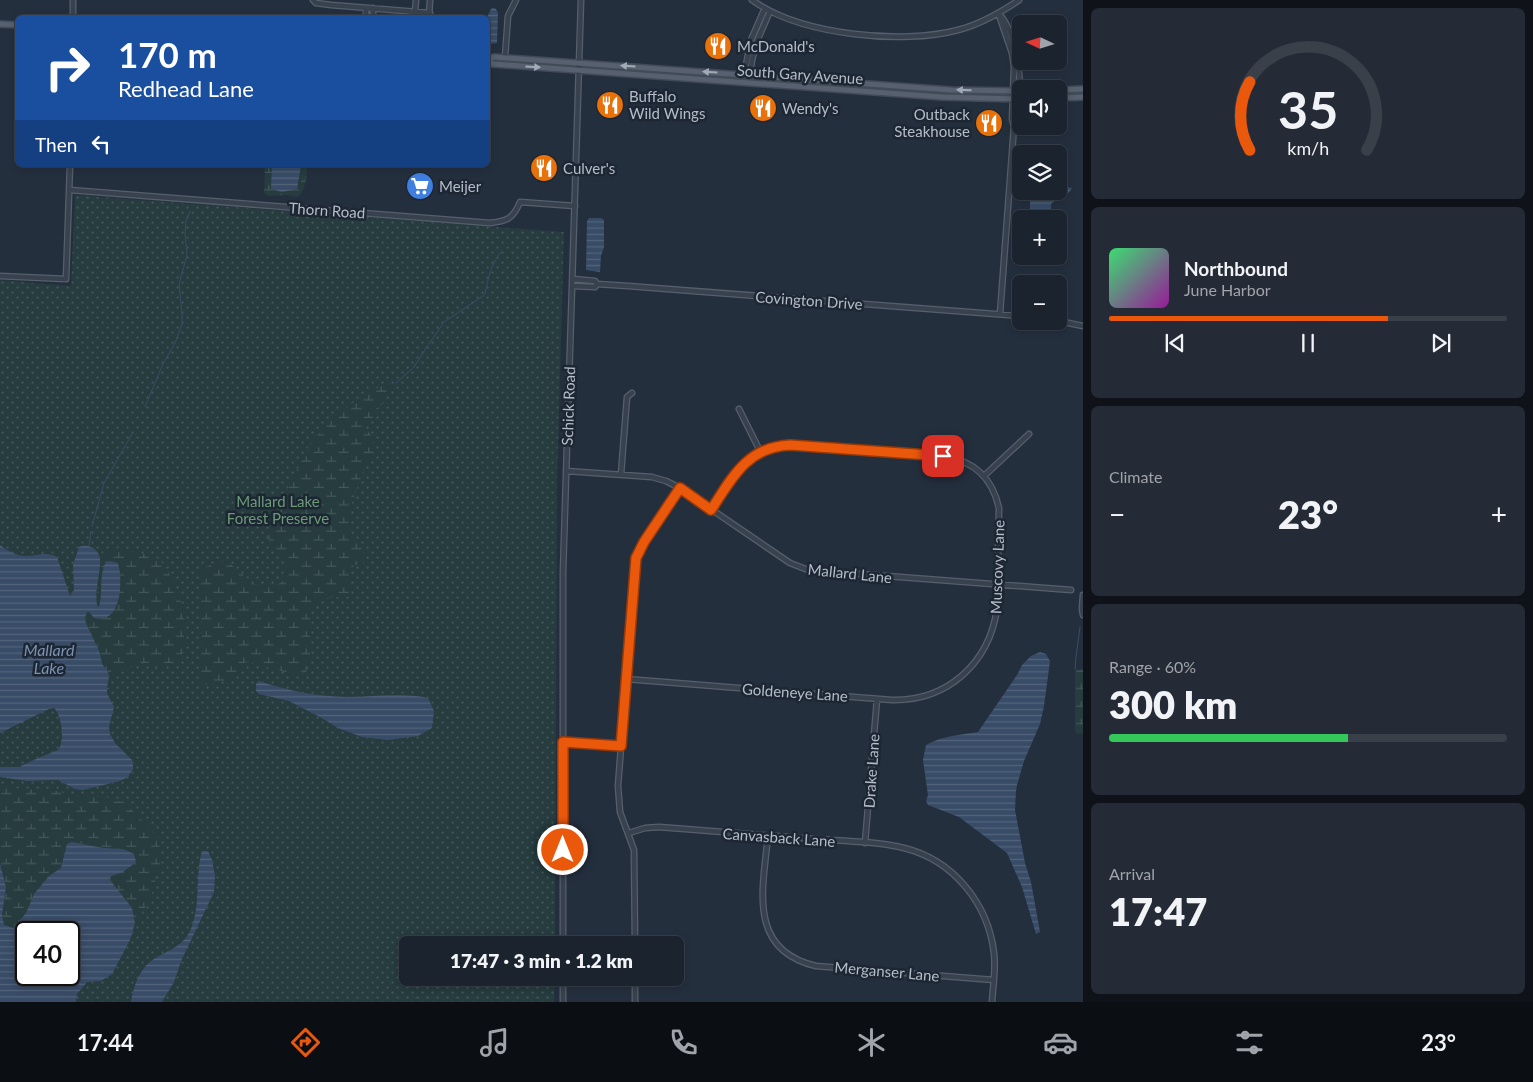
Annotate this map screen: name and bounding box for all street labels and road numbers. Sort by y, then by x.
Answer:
street label: South Gary Avenue [736,61,864,87]
street label: Thorn Road [288,198,366,222]
street label: Covington Drive [755,287,863,313]
street label: Schick Road [558,366,578,446]
street label: Muscovy Lane [986,519,1008,614]
street label: Mallard Lane [807,560,893,586]
street label: Goldeneye Lane [741,679,849,705]
street label: Drake Lane [859,733,883,809]
street label: Canvasback Lane [722,824,836,850]
street label: Merganser Lane [834,957,940,985]

